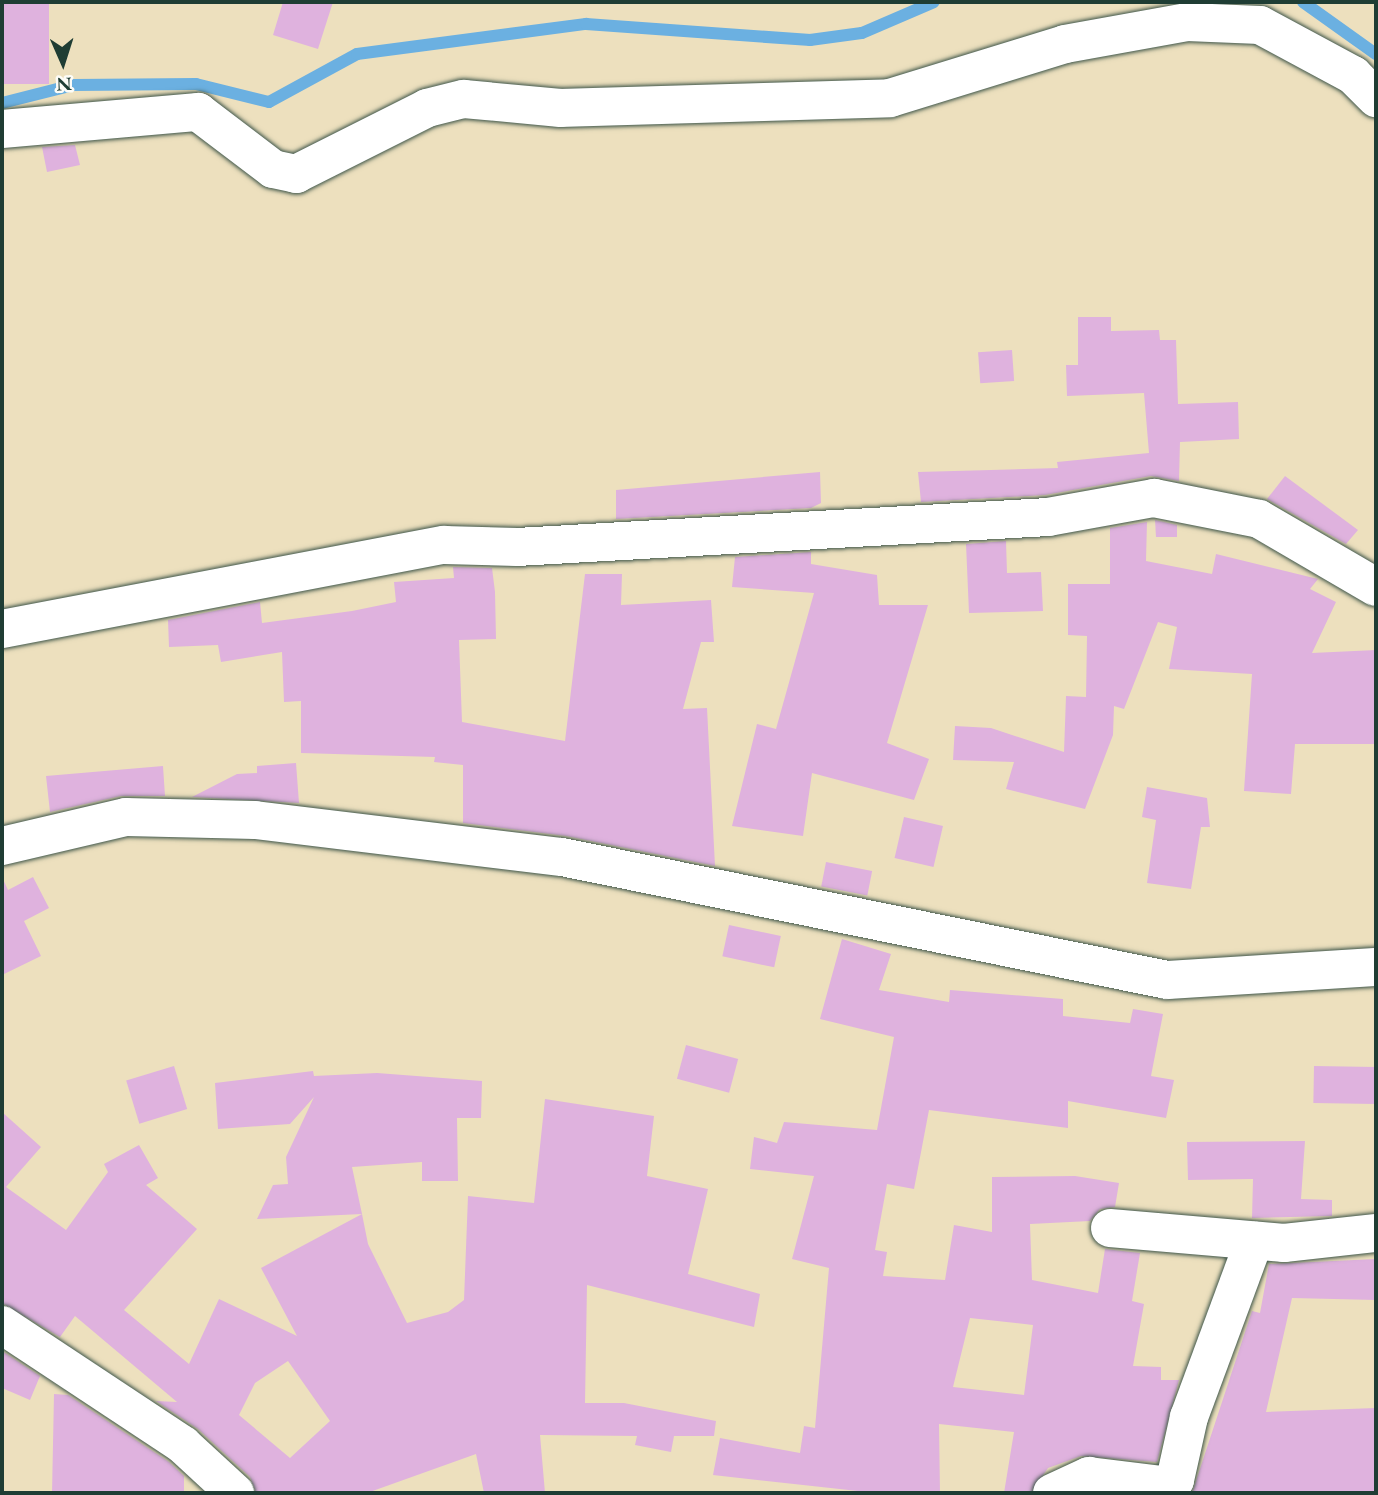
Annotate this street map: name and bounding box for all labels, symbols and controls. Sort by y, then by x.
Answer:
north arrow [28,28,98,98]
text: N [56,72,72,97]

